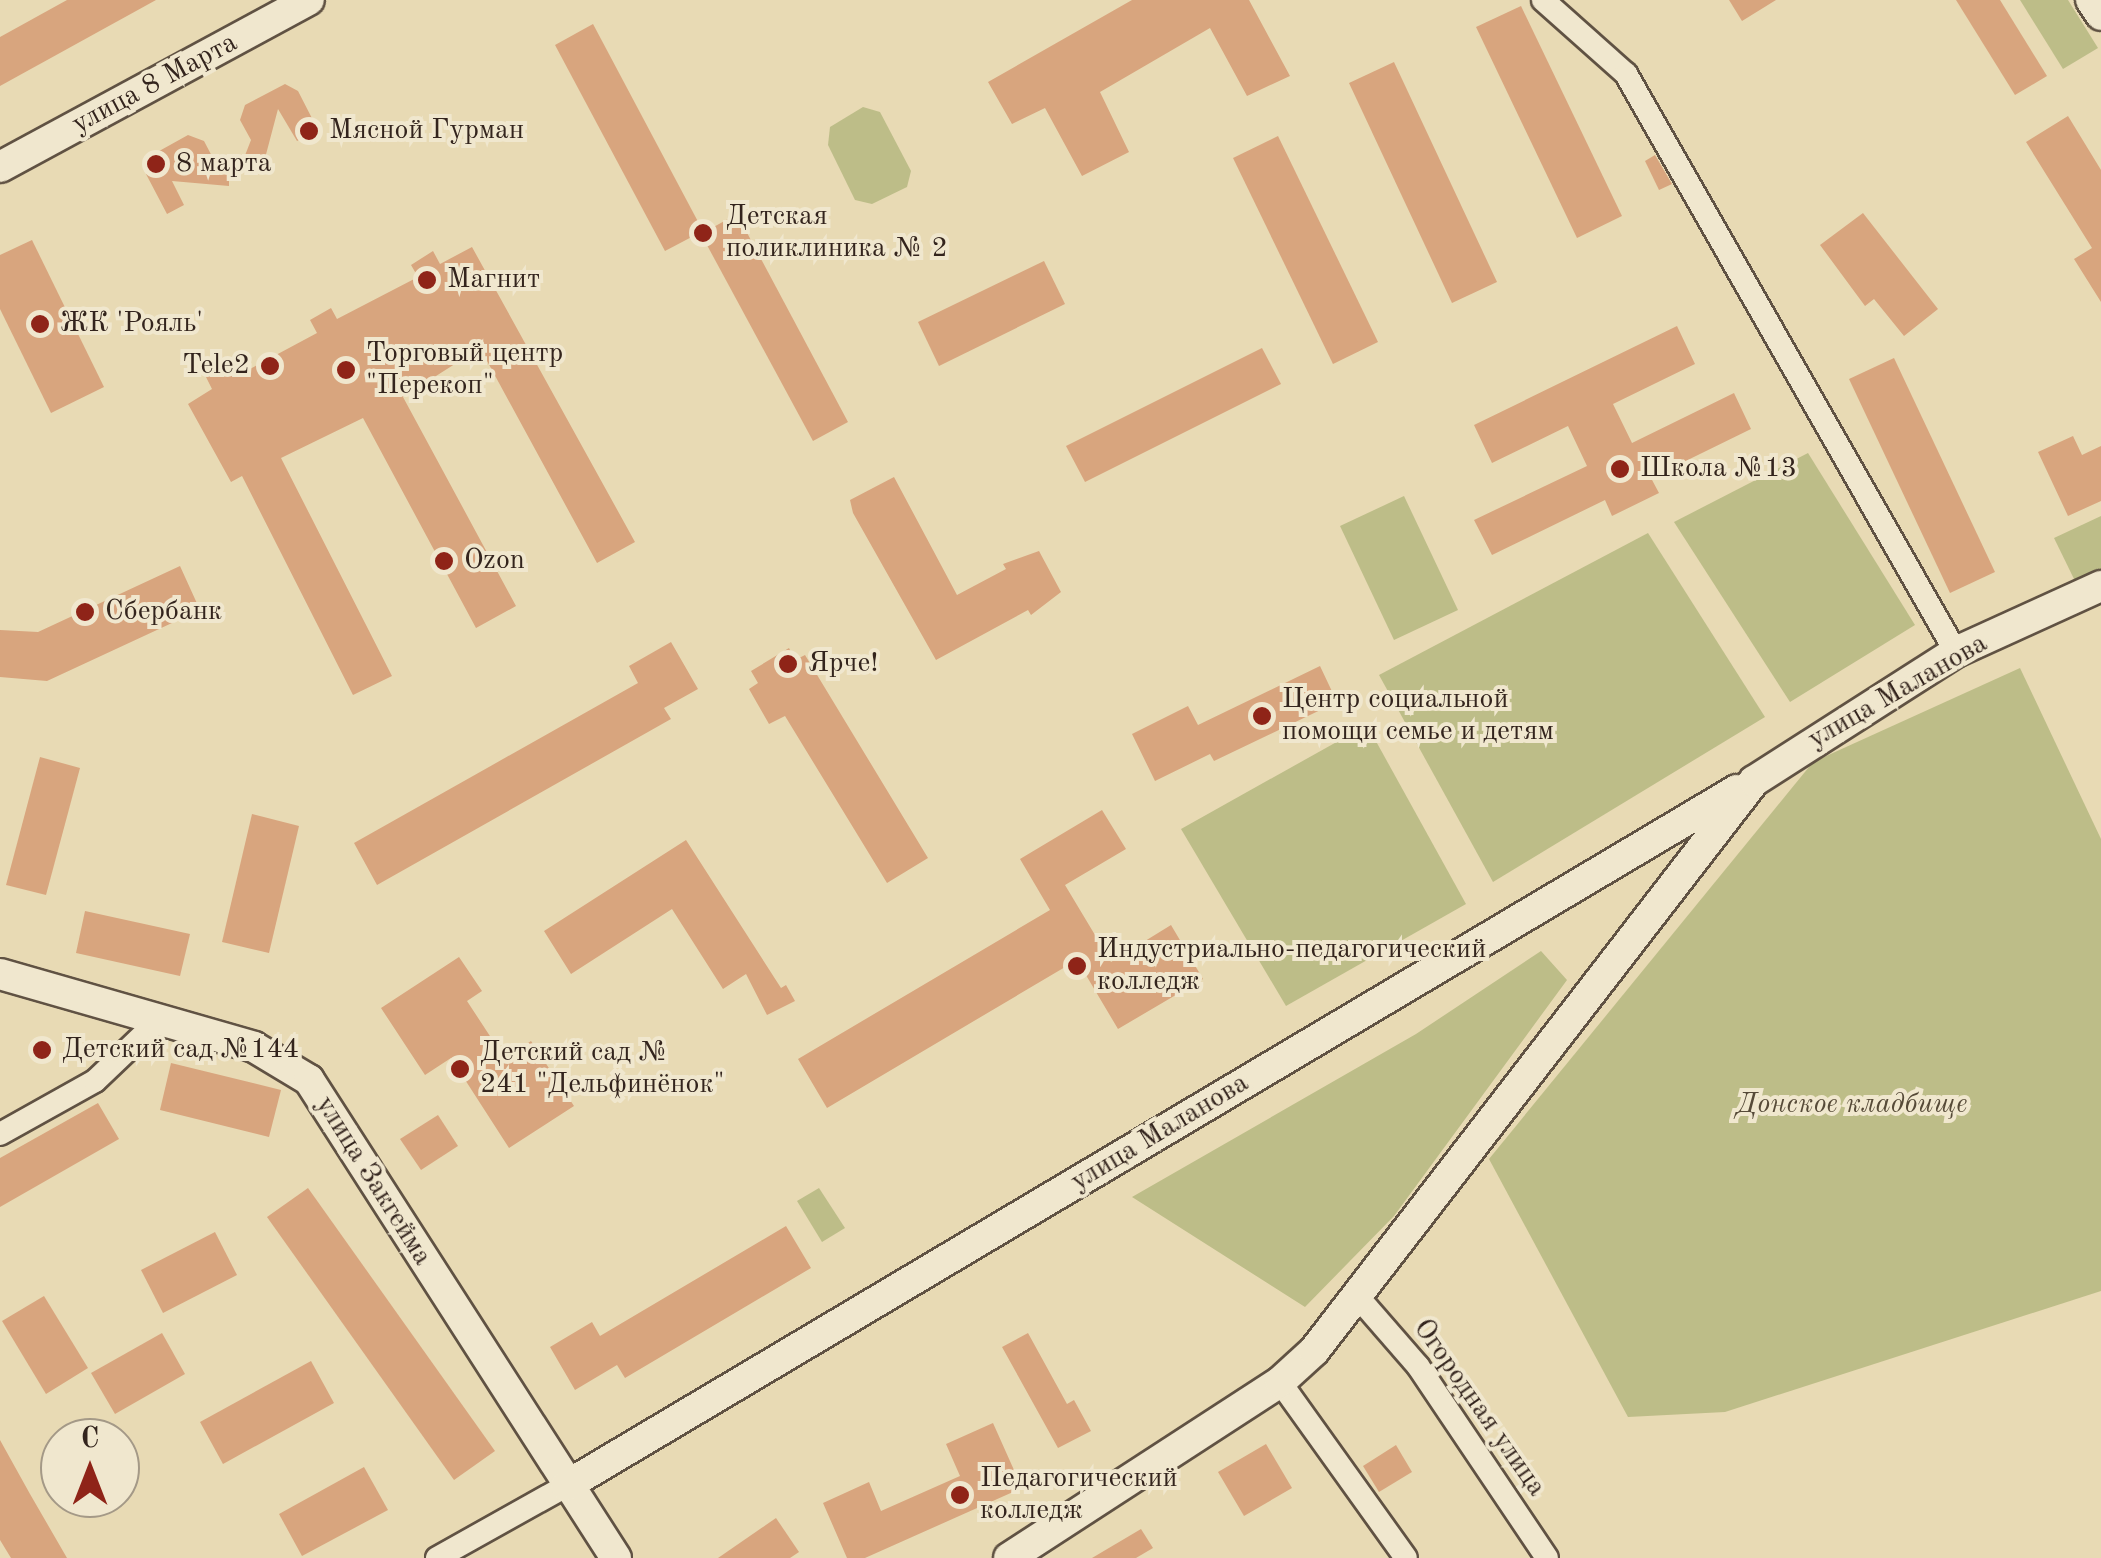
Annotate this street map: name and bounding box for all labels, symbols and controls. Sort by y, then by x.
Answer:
street label: улица 8 Марта [67,26,243,142]
place label: Мясной Гурман [329,114,524,148]
marker: Мясной Гурман [298,120,320,142]
place label: 8 марта [176,147,272,181]
marker: 8 марта [145,153,167,175]
place label: Детская поликлиника № 2 [726,200,948,266]
marker: Детская поликлиника № 2 [690,220,716,246]
place label: Магнит [447,263,540,297]
marker: Магнит [416,269,438,291]
place label: ЖК 'Рояль' [60,307,203,341]
marker: ЖК 'Рояль' [29,313,51,335]
place label: Торговый центр "Перекоп" [366,337,563,403]
place label: Tele2 [182,349,250,383]
marker: Tele2 [259,355,281,377]
marker: Торговый центр "Перекоп" [335,359,357,381]
place label: Школа №13 [1640,452,1797,486]
marker: Школа №13 [1609,458,1631,480]
place label: Ozon [464,544,525,578]
marker: Ozon [433,550,455,572]
place label: Сбербанк [105,595,222,629]
marker: Сбербанк [74,601,96,623]
street label: улица Маланова [1802,627,1994,757]
place label: Ярче! [808,647,878,681]
marker: Ярче! [777,653,799,675]
place label: Центр социальной помощи семье и детям [1282,683,1554,749]
marker: Центр социальной помощи семье и детям [1251,705,1273,727]
place label: Индустриально-педагогический колледж [1097,933,1486,999]
marker: Индустриально-педагогический колледж [1066,955,1088,977]
place label: Детский сад №144 [62,1033,299,1067]
place label: Детский сад № 241 "Дельфинёнок" [480,1036,725,1102]
marker: Детский сад №144 [31,1039,53,1061]
marker: Детский сад № 241 "Дельфинёнок" [449,1058,471,1080]
street label: улица Маланова [1065,1067,1255,1199]
park label: Донское кладбище [1737,1088,1967,1122]
street label: улица Закгейма [307,1090,439,1272]
street label: Огородная улица [1405,1313,1553,1503]
north arrow [40,1418,140,1518]
text: С [81,1426,99,1454]
place label: Педагогический колледж [980,1462,1178,1528]
marker: Педагогический колледж [949,1484,971,1506]

